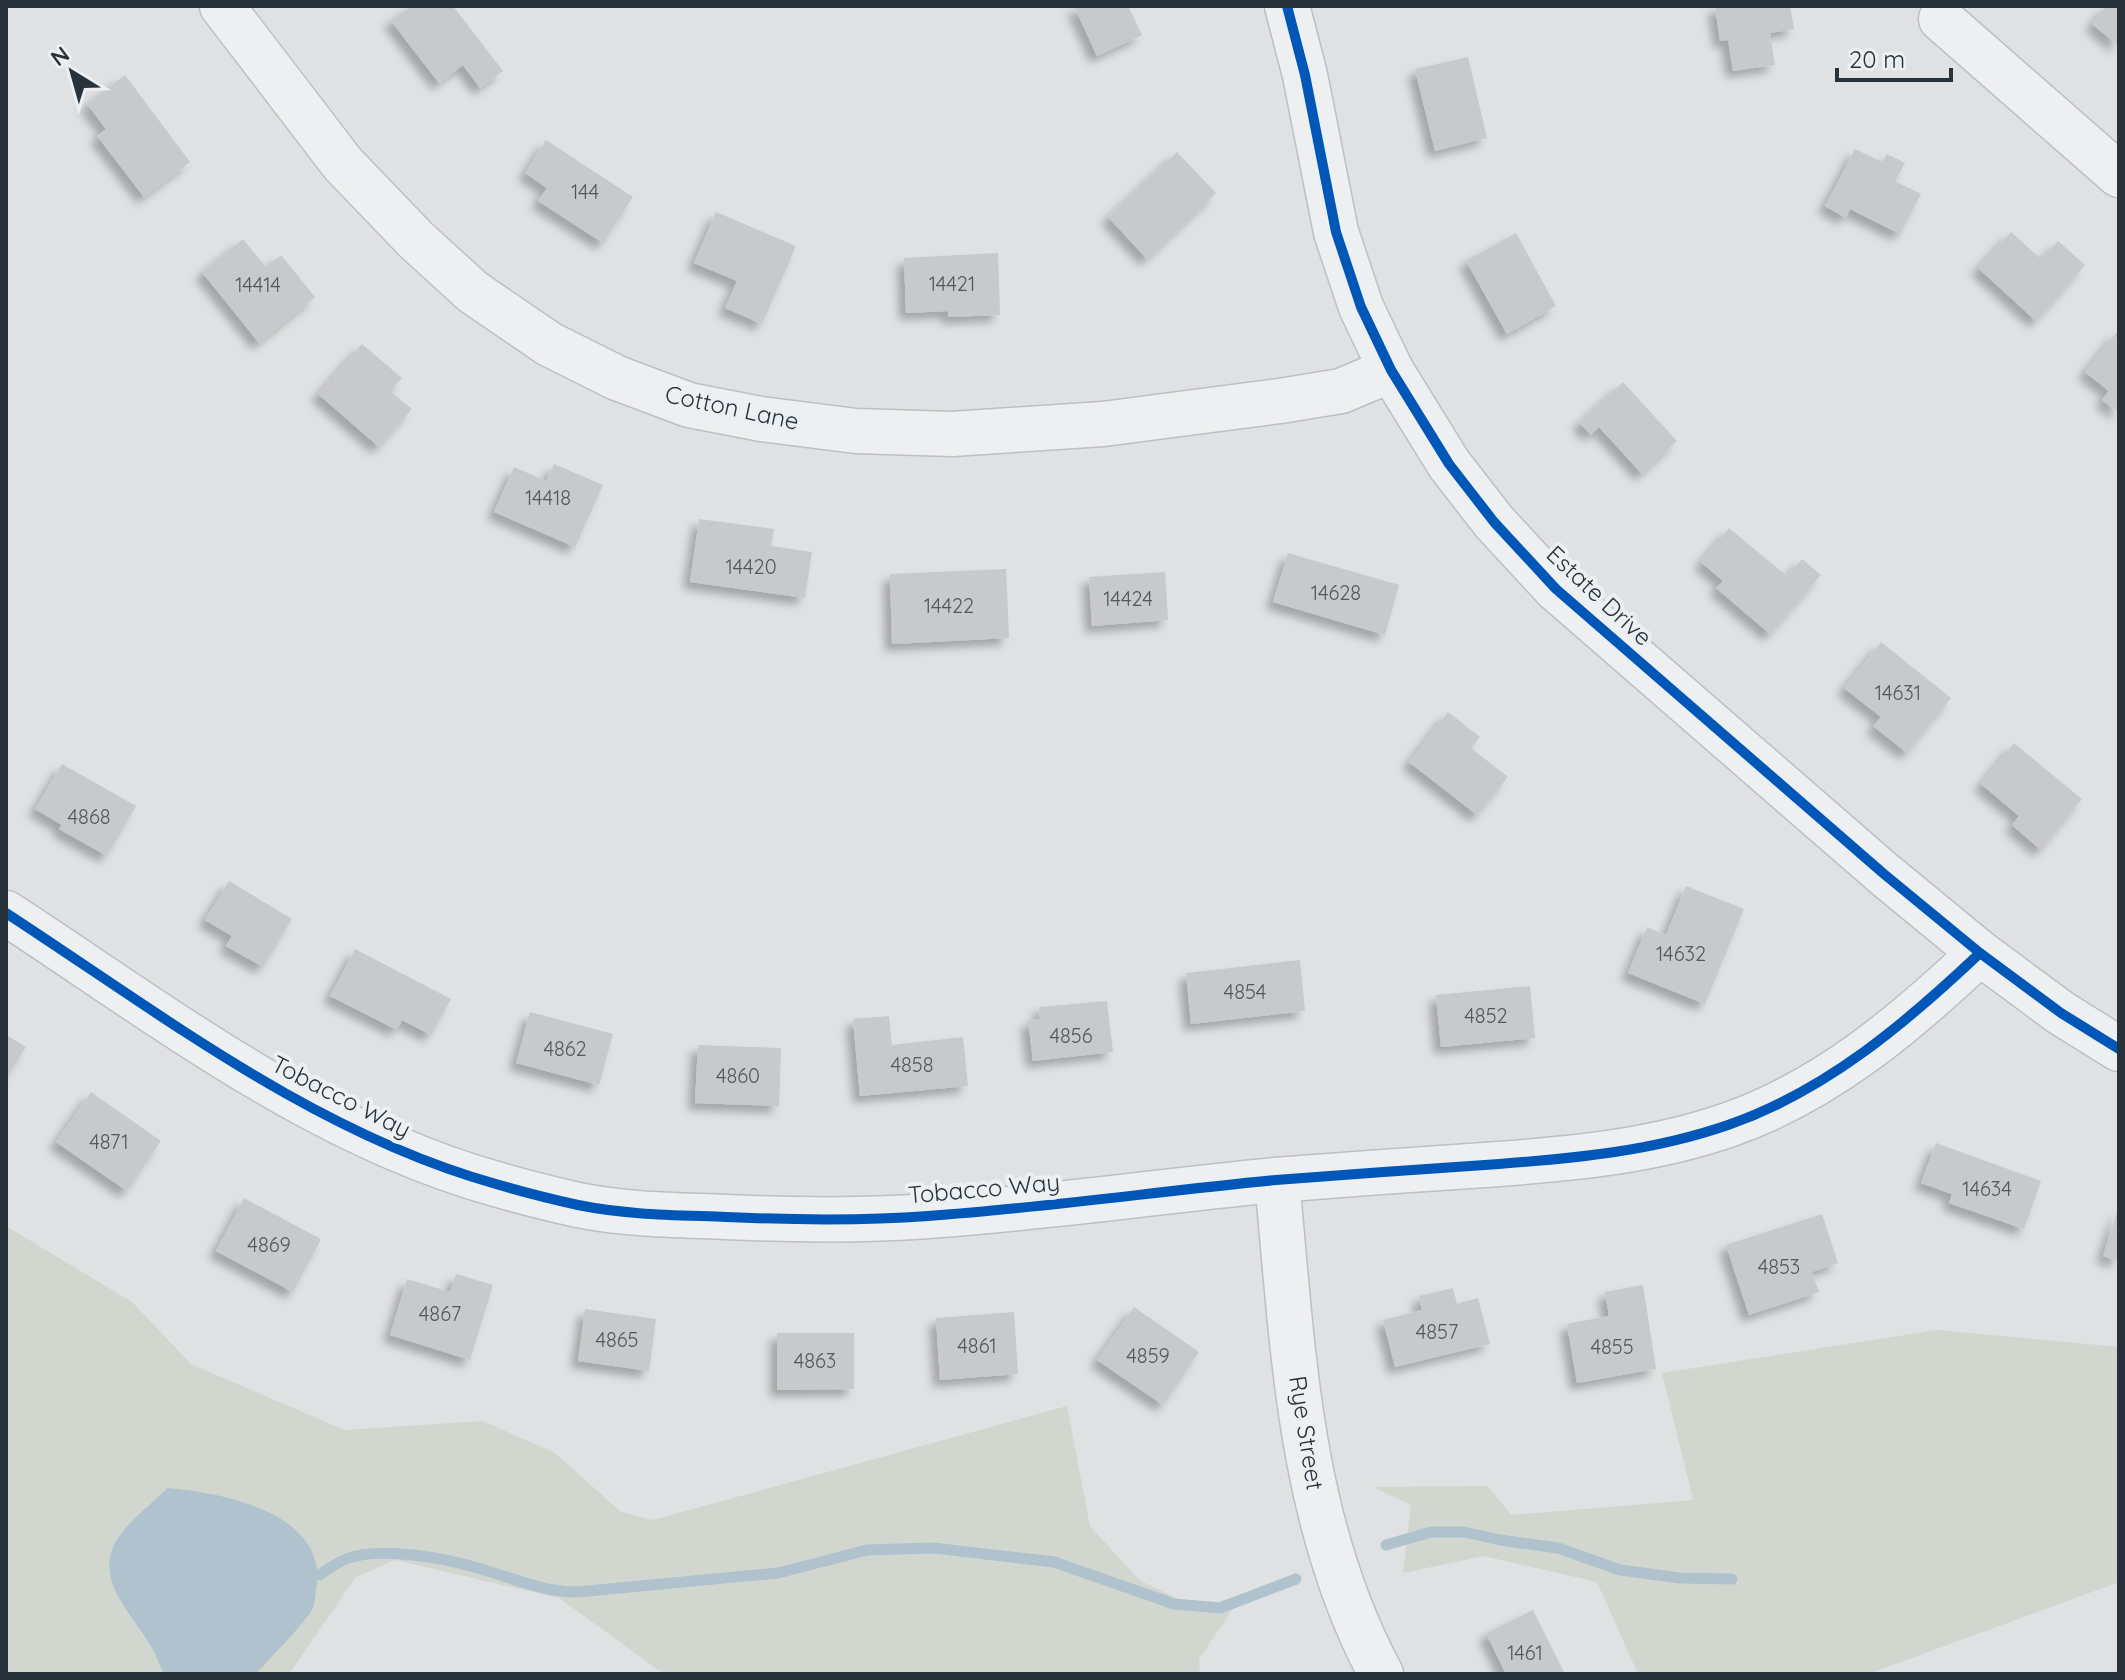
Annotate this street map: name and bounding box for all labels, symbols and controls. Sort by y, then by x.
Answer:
north arrow [32,32,112,112]
scale bar [1837,32,1951,82]
text: N [45,40,75,72]
text: 20 m [1849,44,1905,74]
house number: 144 [571,179,599,204]
house number: 14421 [929,271,975,296]
house number: 14414 [235,272,281,297]
street label: Cotton Lane [663,378,802,436]
house number: 14418 [525,485,571,510]
street label: Estate Drive [1541,539,1659,652]
house number: 14420 [725,554,777,579]
house number: 14628 [1311,580,1361,605]
house number: 14424 [1103,586,1153,611]
house number: 14422 [924,593,974,618]
house number: 14631 [1875,680,1921,705]
house number: 4868 [68,804,110,829]
house number: 14632 [1656,941,1706,966]
house number: 4854 [1224,979,1266,1004]
house number: 4852 [1464,1003,1508,1028]
house number: 4856 [1050,1023,1093,1048]
house number: 4862 [543,1036,587,1061]
street label: Tobacco Way [267,1048,416,1144]
house number: 4858 [890,1052,934,1077]
house number: 4860 [716,1063,760,1088]
house number: 4871 [89,1129,129,1154]
street label: Tobacco Way [907,1166,1061,1210]
house number: 14634 [1962,1176,2012,1201]
house number: 4869 [247,1232,291,1257]
house number: 4853 [1758,1254,1800,1279]
house number: 4867 [419,1301,461,1326]
house number: 4857 [1416,1319,1458,1344]
house number: 4865 [596,1327,639,1352]
house number: 4861 [957,1333,997,1358]
house number: 4855 [1590,1334,1634,1359]
house number: 4859 [1126,1343,1170,1368]
house number: 4863 [794,1348,836,1373]
street label: Rye Street [1283,1374,1331,1492]
house number: 1461 [1507,1640,1543,1665]

